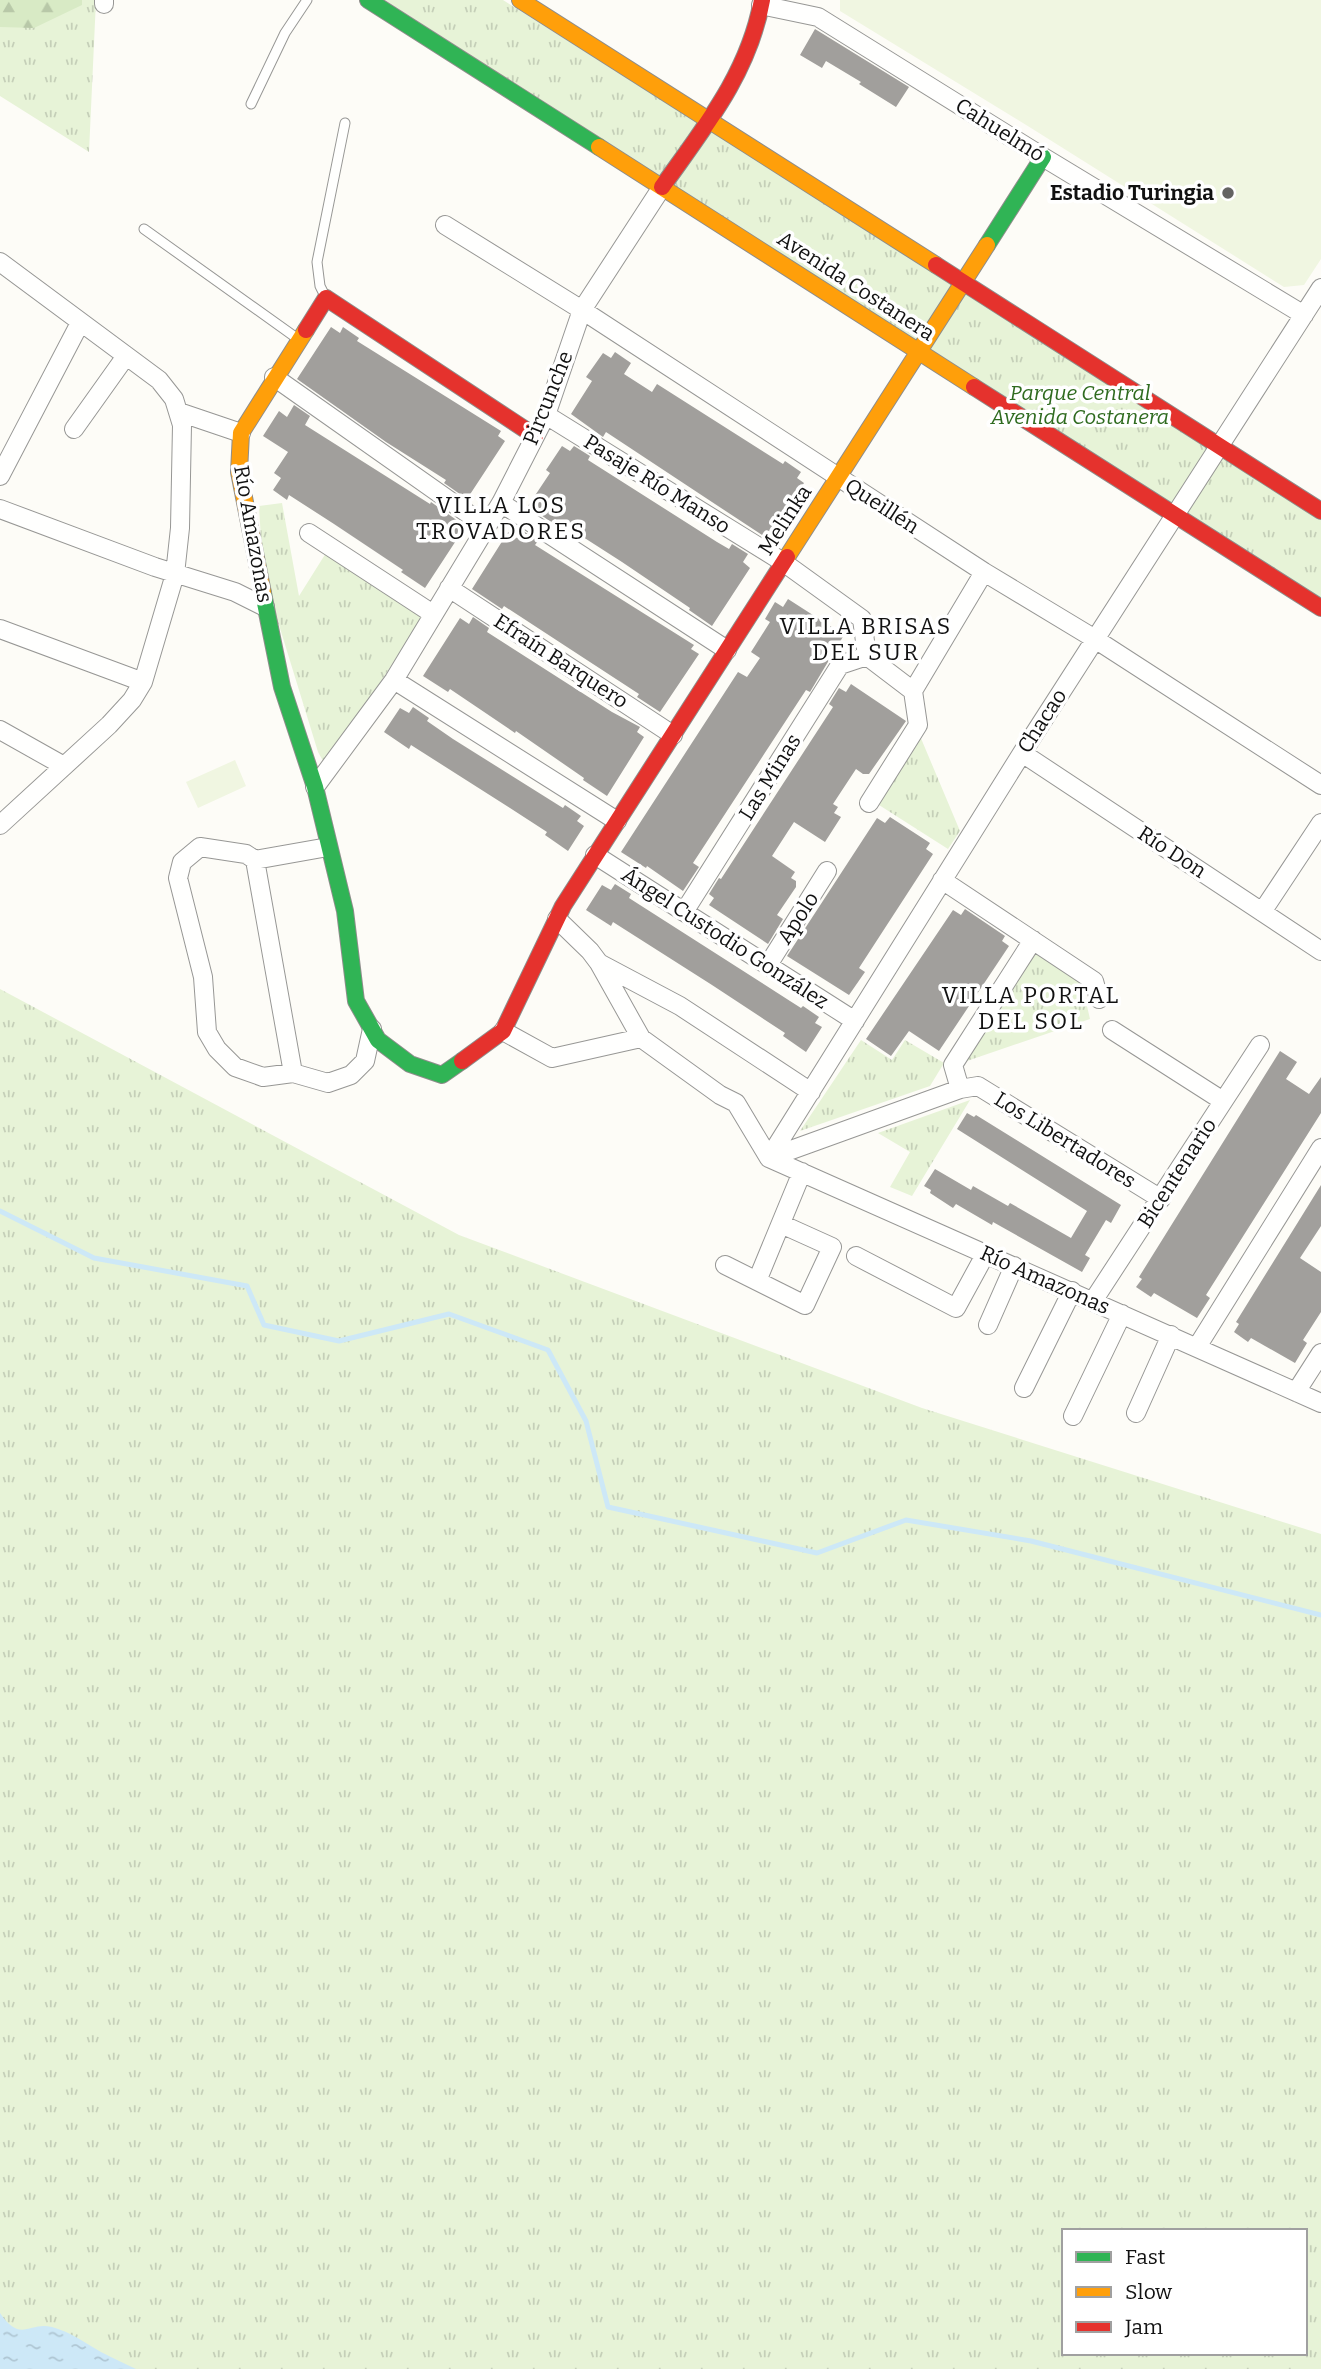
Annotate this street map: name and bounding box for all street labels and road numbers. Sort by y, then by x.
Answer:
street label: Cahuelmó [951,92,1049,168]
street label: Avenida Costanera [772,225,940,347]
street label: Pircunche [517,347,579,449]
street label: Pasaje Río Manso [579,429,735,539]
street label: Río Amazonas [228,463,278,605]
street label: Queillén [840,472,924,540]
street label: Melinka [753,480,817,560]
street label: Efraín Barquero [489,608,633,714]
street label: Chacao [1012,684,1072,758]
street label: Las Minas [733,729,807,825]
street label: Río Don [1133,820,1211,884]
street label: Ángel Custodio González [617,861,833,1015]
street label: Apolo [772,887,824,949]
street label: Los Libertadores [989,1086,1141,1194]
street label: Bicentenario [1132,1113,1222,1233]
street label: Río Amazonas [976,1240,1114,1320]

